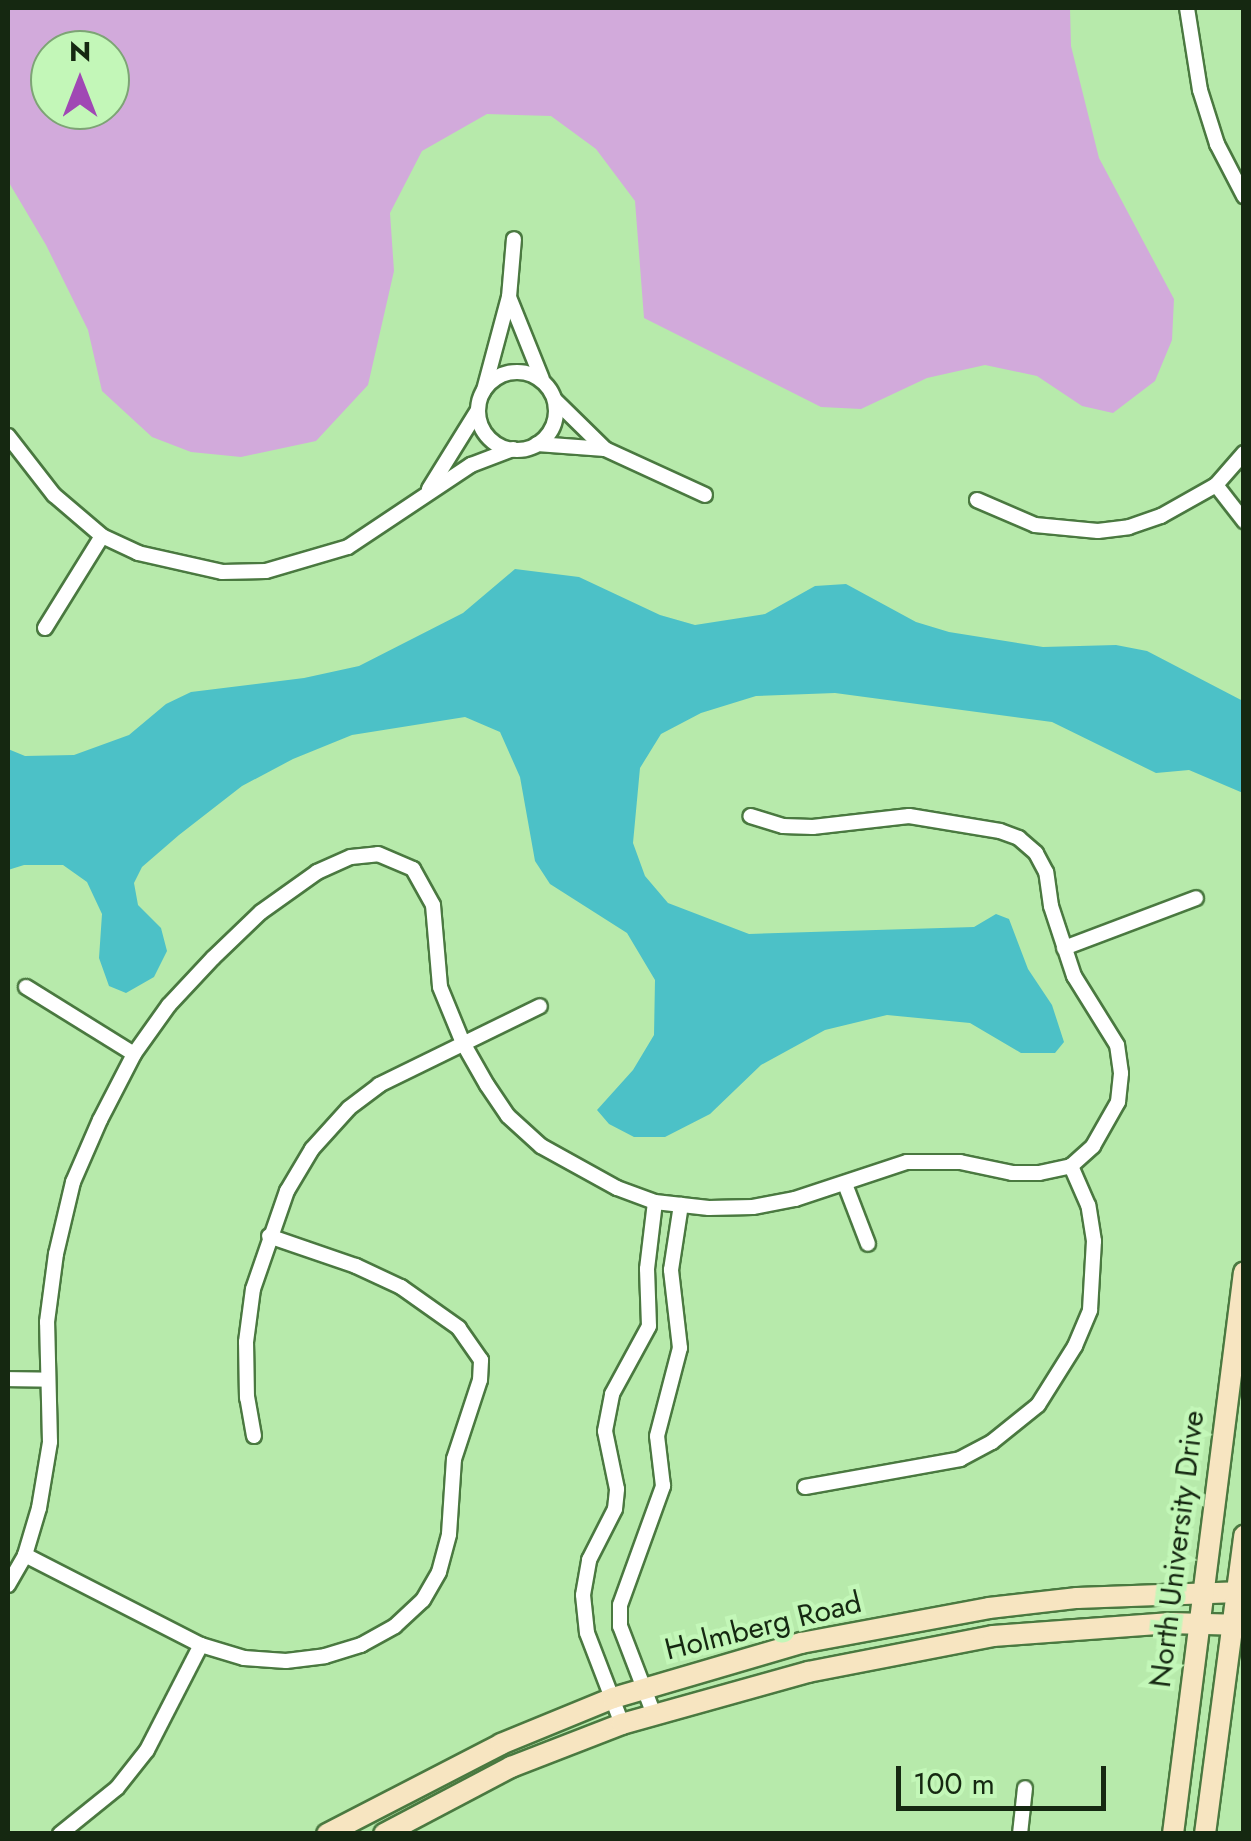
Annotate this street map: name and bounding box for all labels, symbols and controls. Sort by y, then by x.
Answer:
north arrow [30,30,130,130]
text: N [69,31,91,72]
street label: North University Drive [1142,1409,1212,1689]
street label: Holmberg Road [661,1584,865,1668]
scale bar [901,1746,1111,1808]
text: 100 m [913,1762,995,1805]

